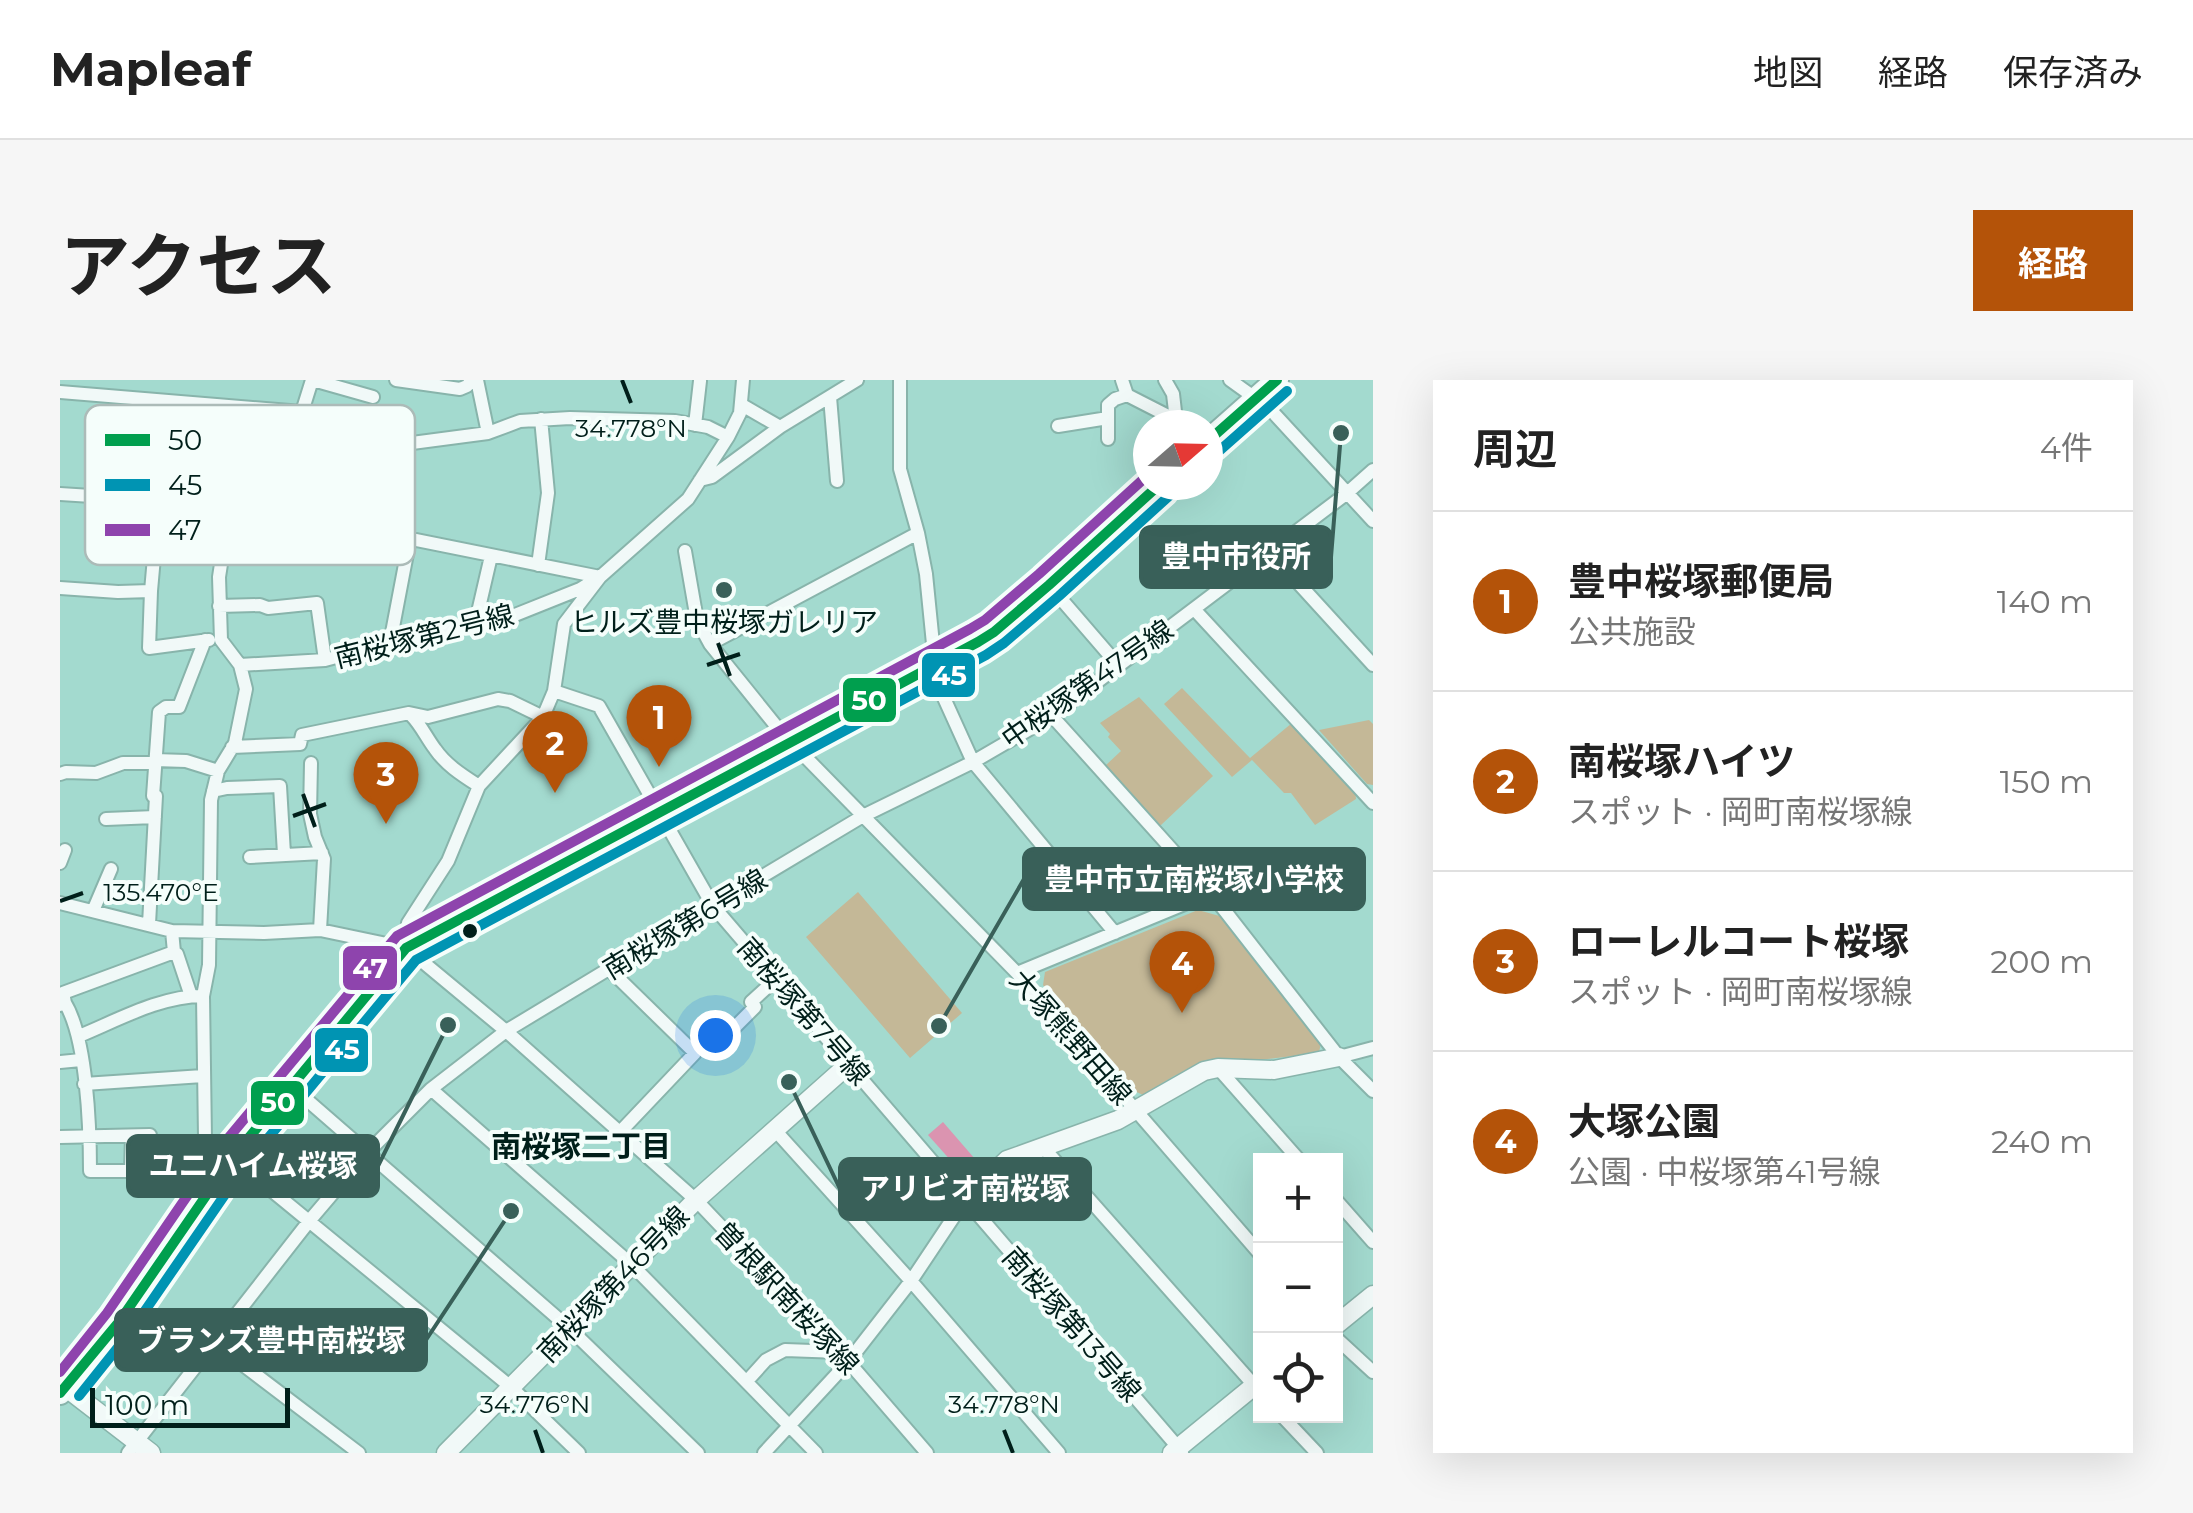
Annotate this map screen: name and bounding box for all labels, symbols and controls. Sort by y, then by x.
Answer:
text: Mapleaf [50,40,251,98]
text: 地図 [1753,51,1823,94]
text: 経路 [1878,51,1948,94]
text: 保存済み [2003,51,2143,94]
button: 経路 [1973,210,2133,311]
text: アクセス [60,223,337,309]
legend [85,405,415,565]
north arrow [1133,410,1223,500]
text: 34.778°N [575,413,687,443]
text: 50 [168,423,202,457]
text: 周辺 [1473,423,1557,475]
text: 4件 [2040,428,2093,467]
text: 45 [168,468,202,502]
text: 47 [168,513,202,547]
callout: 豊中市役所 [1141,527,1331,587]
text: 豊中市役所 [1161,538,1311,575]
text: 豊中桜塚郵便局 [1568,558,1834,605]
marker: ヒルズ豊中桜塚ガレリア [713,579,735,601]
text: 1 [1499,582,1512,621]
text: 140 m [1997,582,2093,621]
street label: 南桜塚第2号線 [331,597,517,675]
place label: ヒルズ豊中桜塚ガレリア [570,605,878,639]
street label: 中桜塚第47号線 [995,612,1179,756]
text: 公共施設 [1568,612,1696,651]
line badge: 45 [920,651,977,699]
text: 45 [931,658,967,692]
line badge: 50 [841,676,898,724]
text: 50 [851,683,887,717]
pin: 1 [626,684,692,767]
pin: 2 [522,710,588,793]
text: 南桜塚ハイツ [1568,738,1795,785]
pin: 3 [354,742,418,824]
text: 2 [1496,762,1515,801]
text: 150 m [2000,762,2093,801]
text: スポット · 岡町南桜塚線 [1568,792,1913,831]
callout: 豊中市立南桜塚小学校 [1024,849,1364,909]
text: 豊中市立南桜塚小学校 [1044,861,1344,898]
street label: 南桜塚第6号線 [597,862,773,986]
text: 135.470°E [103,877,219,907]
text: ローレルコート桜塚 [1568,918,1909,965]
unlabelled marker [460,921,480,941]
street label: 南桜塚第7号線 [731,930,877,1092]
pin: 4 [1150,930,1214,1013]
text: 3 [1496,942,1515,981]
text: 200 m [1990,942,2093,981]
line badge: 47 [341,944,399,992]
text: 47 [352,951,388,985]
street label: 大塚熊野田線 [1003,962,1139,1112]
text: スポット · 岡町南桜塚線 [1568,972,1913,1011]
your location [690,1010,741,1061]
line badge: 45 [313,1026,370,1074]
text: 45 [324,1032,360,1066]
line badge: 50 [249,1079,306,1127]
text: 50 [260,1085,296,1119]
text: 大塚公園 [1568,1098,1720,1145]
text: 4 [1494,1122,1517,1161]
text: 240 m [1991,1122,2093,1161]
district label: 南桜塚二丁目 [491,1128,671,1165]
callout: ユニハイム桜塚 [128,1136,378,1196]
text: ユニハイム桜塚 [149,1147,357,1184]
text: 公園 · 中桜塚第41号線 [1568,1152,1881,1191]
map controls [1253,1153,1343,1423]
button: + [1253,1153,1343,1243]
callout: アリビオ南桜塚 [840,1159,1090,1219]
text: アリビオ南桜塚 [860,1170,1070,1207]
street label: 南桜塚第46号線 [530,1199,696,1369]
street label: 曽根駅南桜塚線 [708,1215,866,1381]
street label: 南桜塚第13号線 [996,1240,1148,1408]
button: − [1253,1243,1343,1333]
callout: ブランズ豊中南桜塚 [116,1310,426,1370]
text: ブランズ豊中南桜塚 [136,1322,406,1359]
button: locate [1253,1333,1343,1423]
scale bar [90,1383,290,1428]
text: 100 m [105,1388,189,1422]
text: 34.776°N [480,1389,590,1419]
text: 34.778°N [948,1389,1060,1419]

